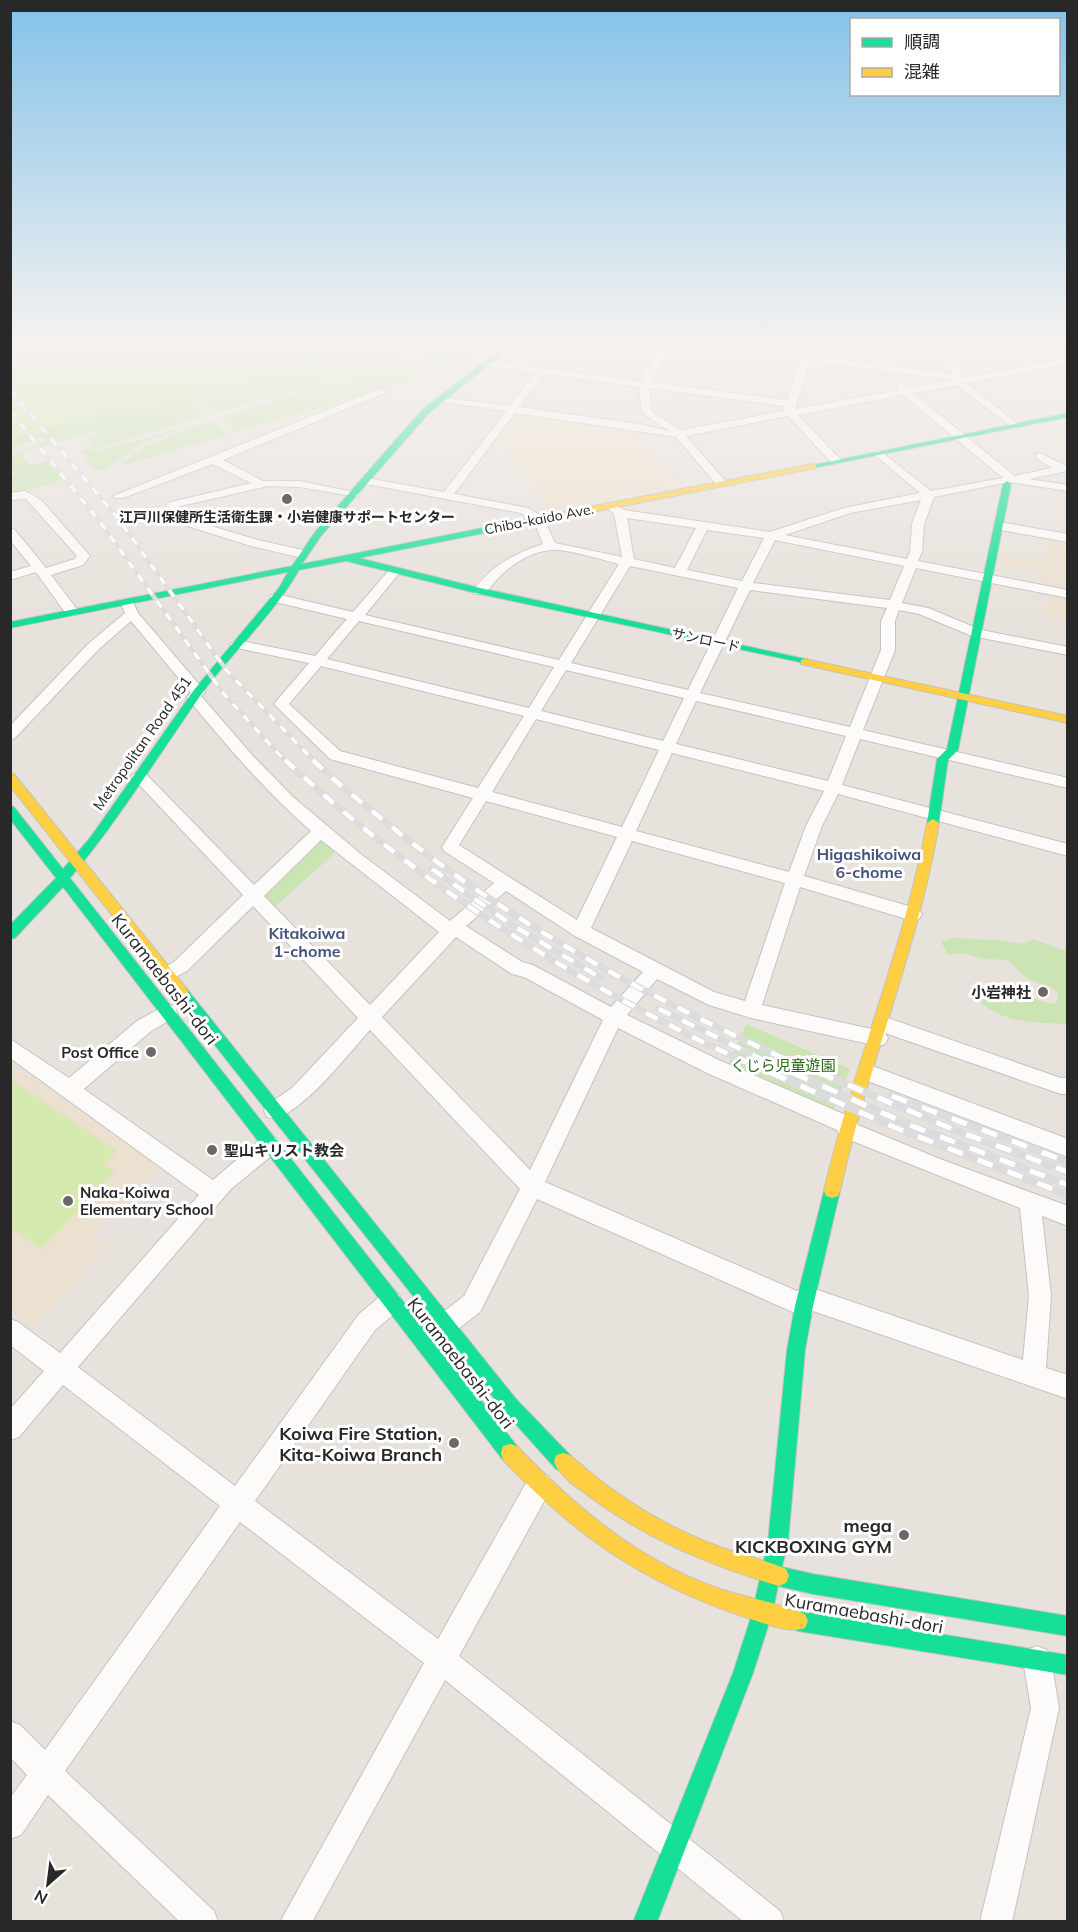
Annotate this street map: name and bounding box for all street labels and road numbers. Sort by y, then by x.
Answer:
street label: Chiba-kaido Ave. [483,500,595,538]
street label: サンロード [670,624,742,656]
street label: Metropolitan Road 451 [88,672,196,814]
street label: Kuramaebashi-dori [107,909,223,1049]
street label: Kuramaebashi-dori [403,1293,519,1433]
street label: Kuramaebashi-dori [783,1588,945,1638]

